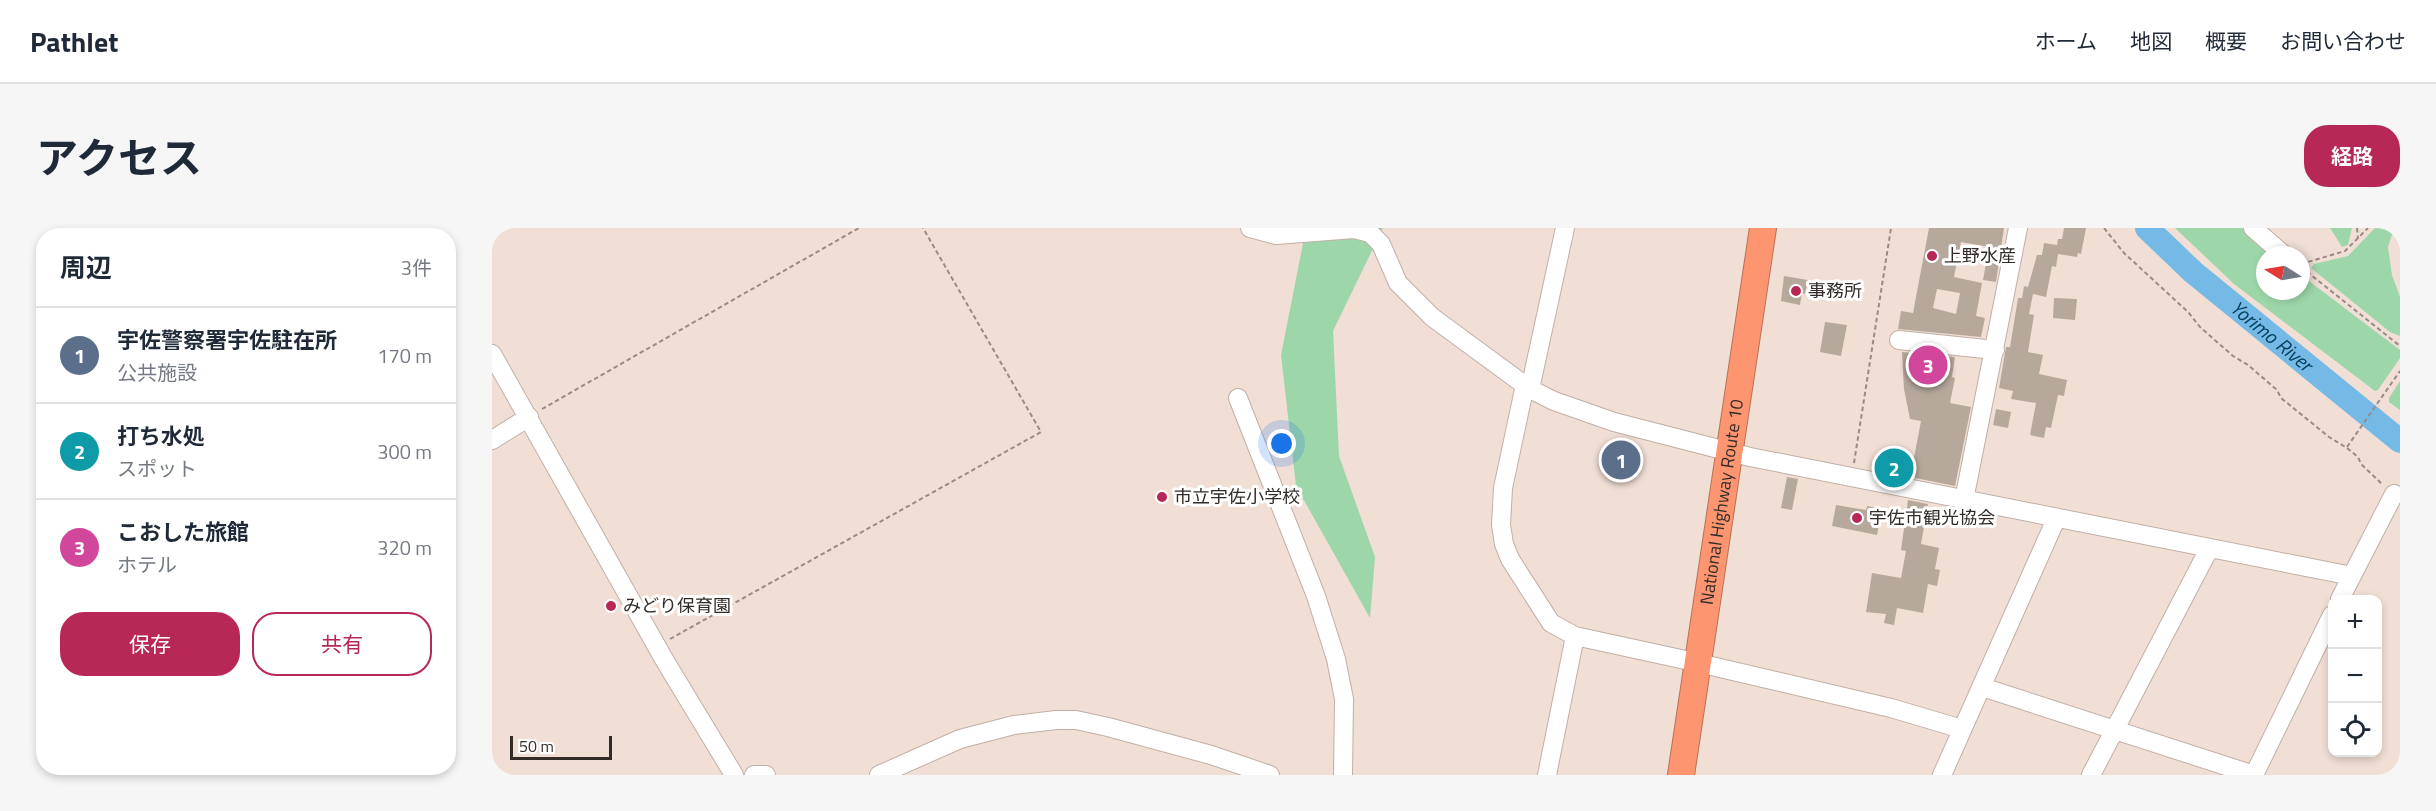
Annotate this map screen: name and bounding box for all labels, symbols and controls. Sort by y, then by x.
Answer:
text: Pathlet [30,20,118,63]
text: ホーム [2035,25,2097,57]
text: 地図 [2130,25,2172,57]
text: 概要 [2205,25,2247,57]
text: お問い合わせ [2280,25,2406,57]
text: アクセス [36,125,202,189]
button: 経路 [2304,125,2400,187]
place label: 上野水産 [1944,242,2016,269]
north arrow [2256,246,2310,300]
text: 周辺 [60,248,112,287]
marker: 上野水産 [1925,249,1939,263]
text: 3件 [401,252,432,283]
place label: 事務所 [1808,277,1862,304]
marker: 事務所 [1789,284,1803,298]
water label: Yorimo River [2224,293,2322,381]
text: 宇佐警察署宇佐駐在所 [117,323,337,357]
text: 1 [74,340,85,371]
text: 170 m [377,340,432,371]
pin: 3 [1908,342,1948,388]
text: 公共施設 [117,357,197,388]
street label: National Highway Route 10 [1693,397,1750,607]
text: 打ち水処 [117,419,205,453]
your location [1267,429,1296,458]
text: 2 [74,436,85,467]
text: 300 m [377,436,432,467]
pin: 1 [1602,438,1640,482]
pin: 2 [1874,446,1914,490]
text: スポット [117,453,197,484]
place label: 市立宇佐小学校 [1174,483,1300,510]
marker: 市立宇佐小学校 [1155,490,1169,504]
place label: 宇佐市観光協会 [1869,504,1995,531]
marker: 宇佐市観光協会 [1850,511,1864,525]
text: こおした旅館 [117,515,249,549]
text: 3 [74,532,85,563]
text: 320 m [377,532,432,563]
text: ホテル [117,549,177,580]
place label: みどり保育園 [623,592,731,619]
map controls [2328,595,2382,757]
button: + [2328,595,2382,649]
marker: みどり保育園 [604,599,618,613]
button: 保存 [60,612,240,676]
button: 共有 [252,612,432,676]
button: − [2328,649,2382,703]
button: locate [2328,703,2382,757]
scale bar [510,733,612,760]
text: 50 m [519,734,554,758]

